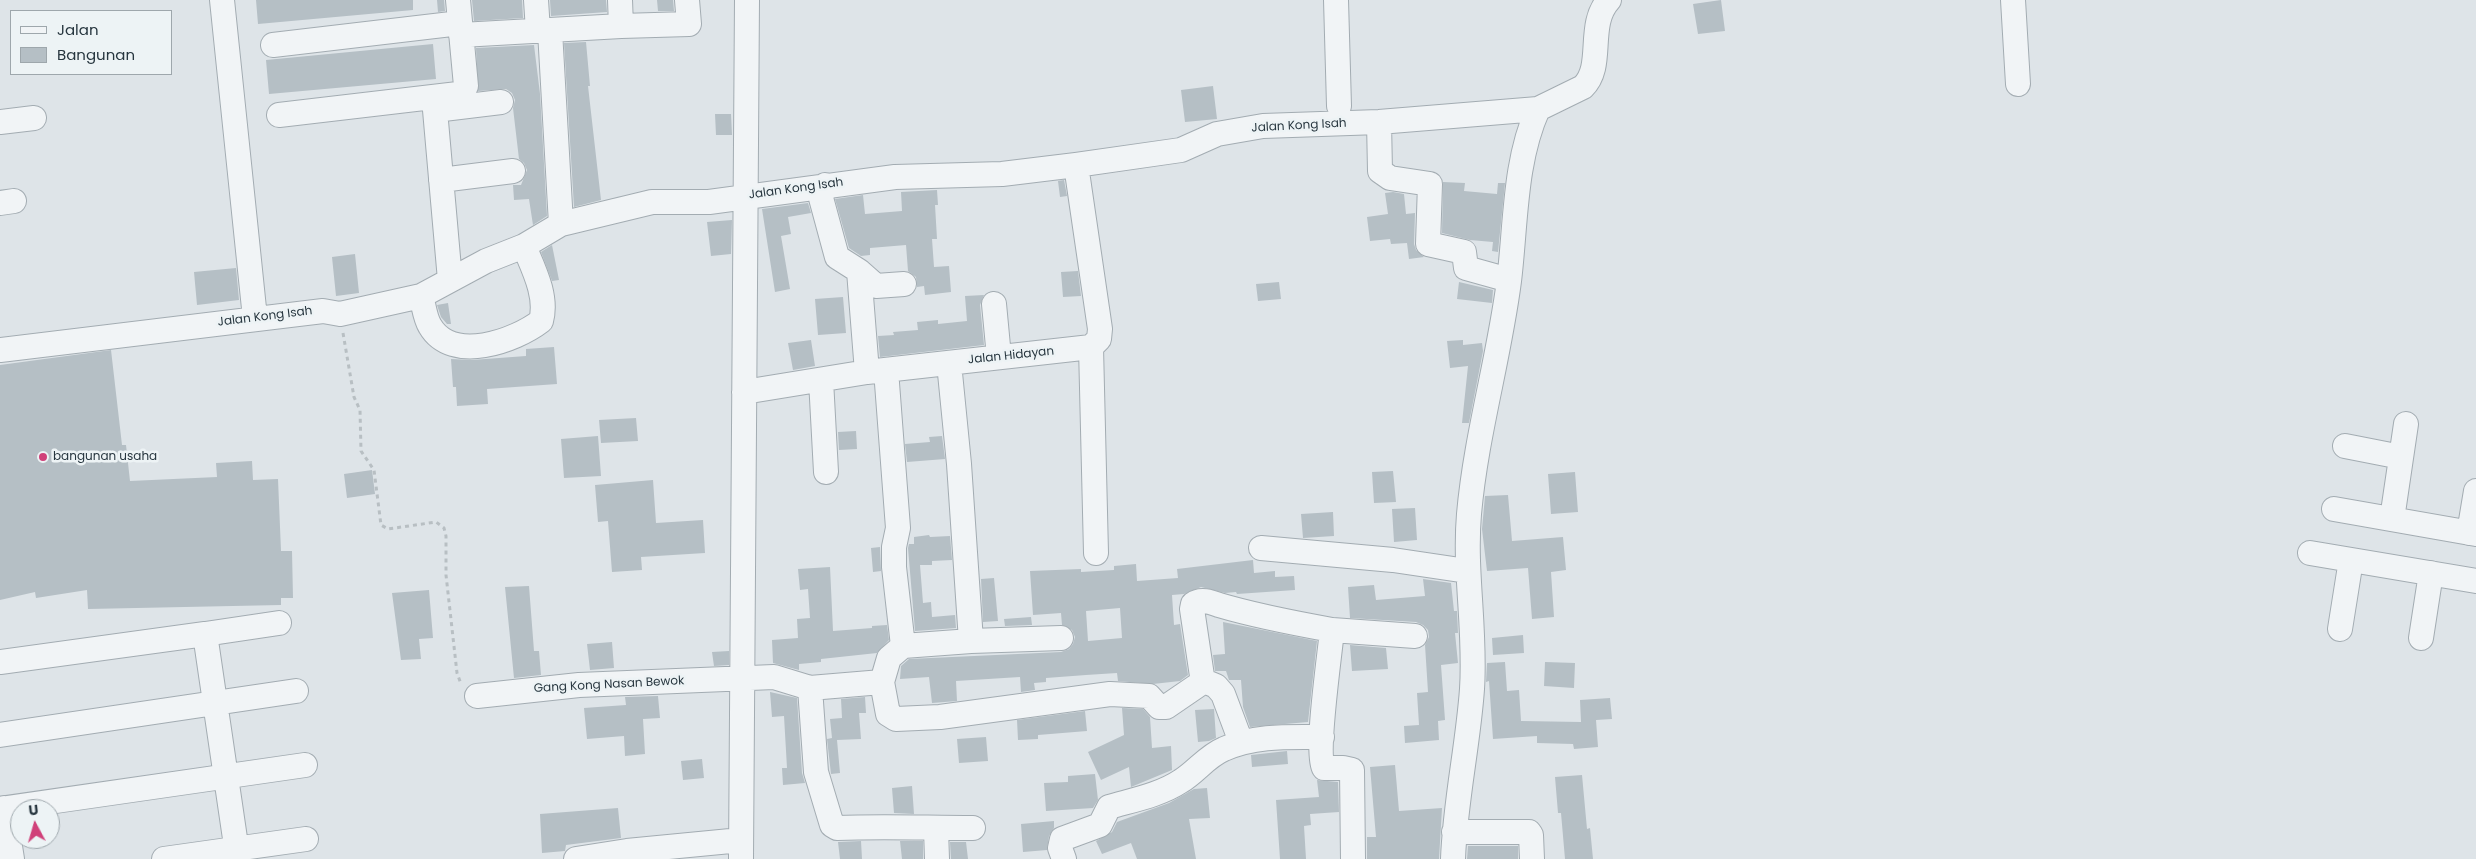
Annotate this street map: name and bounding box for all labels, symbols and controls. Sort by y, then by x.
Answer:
legend [10,10,172,75]
text: Jalan [57,19,99,40]
text: Bangunan [57,44,135,65]
street label: Jalan Kong Isah [1251,116,1347,136]
street label: Jalan Kong Isah [748,175,844,203]
street label: Jalan Kong Isah [217,304,313,330]
street label: Jalan Hidayan [967,344,1055,368]
place label: bangunan usaha [53,450,157,464]
marker: bangunan usaha [37,451,49,463]
street label: Gang Kong Nasan Bewok [533,674,685,696]
north arrow [10,799,60,849]
text: U [28,800,39,821]

